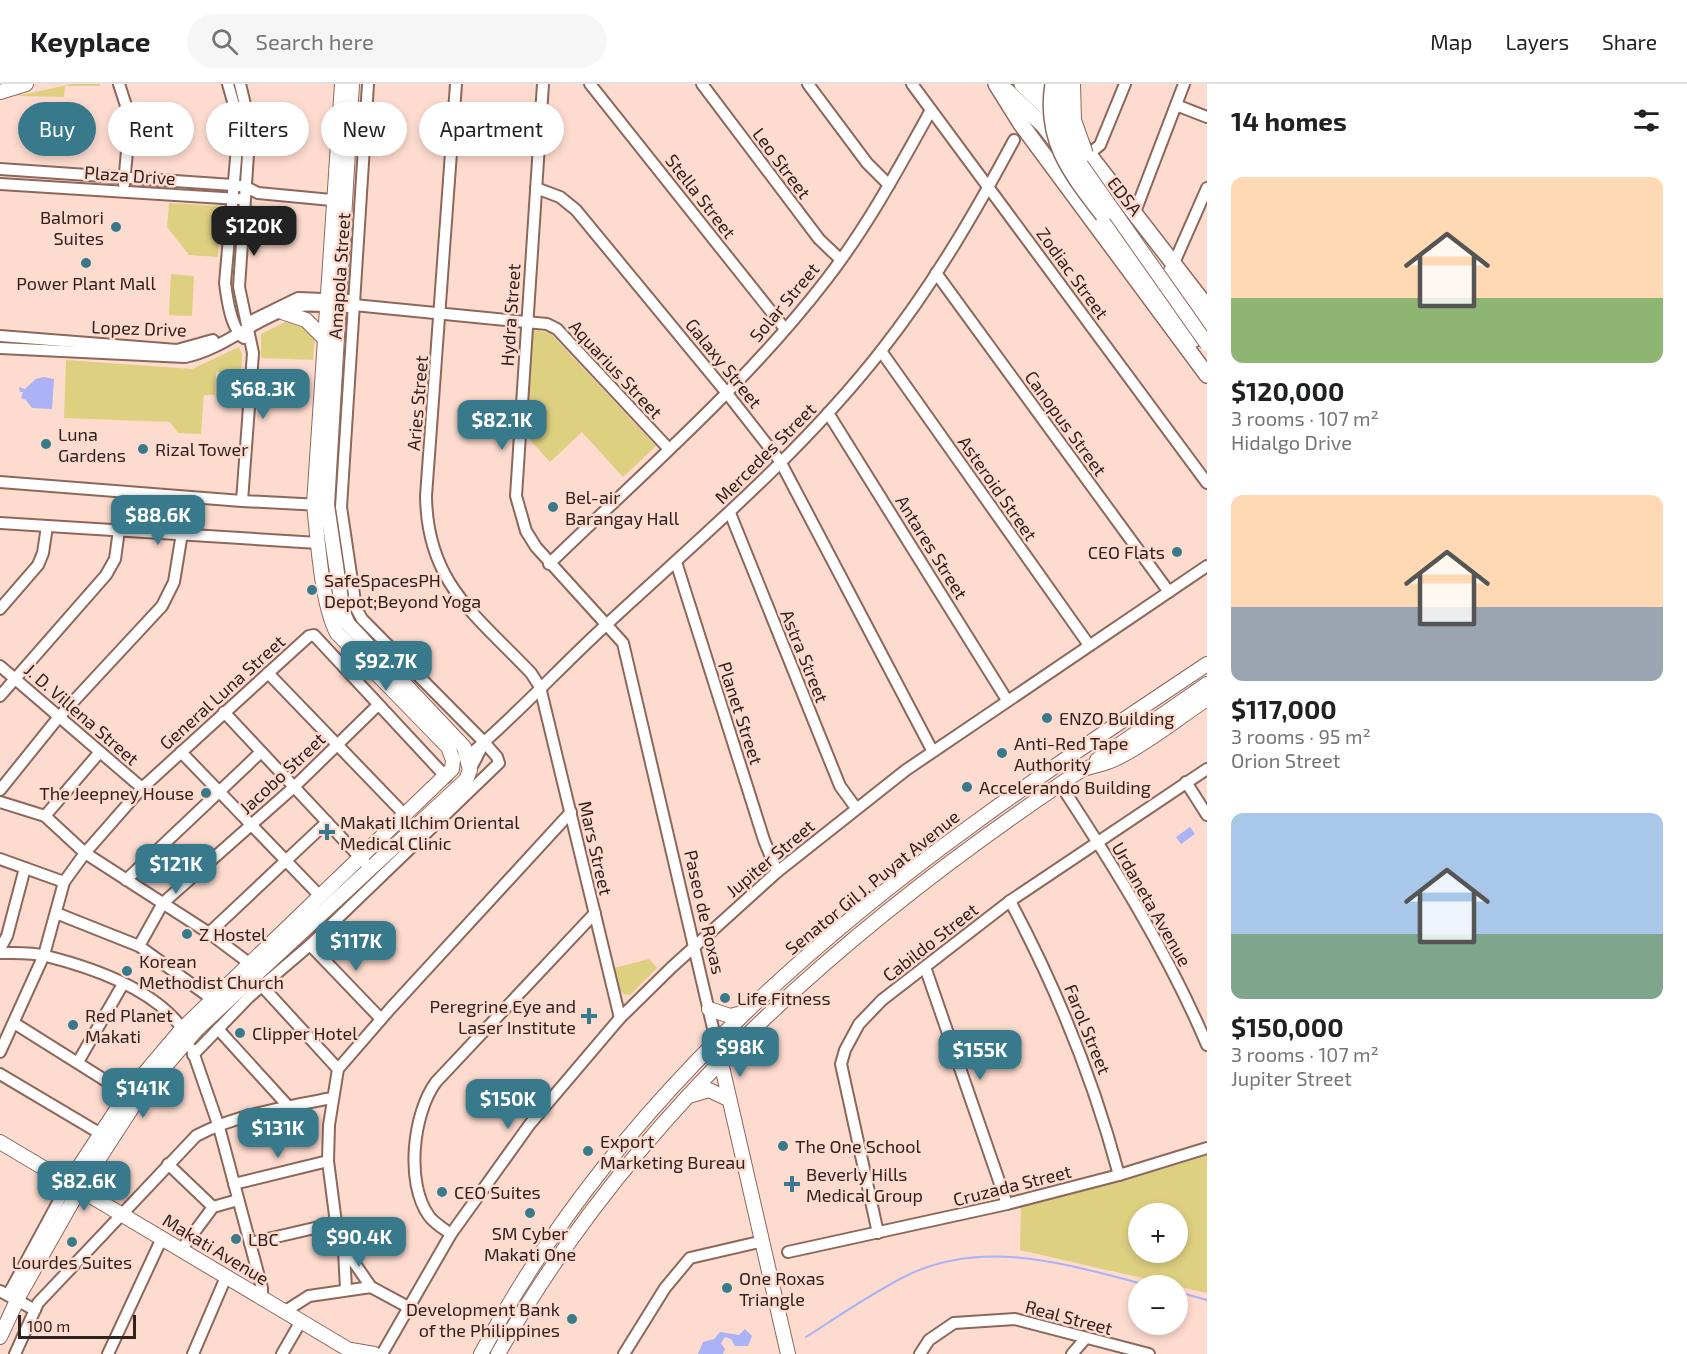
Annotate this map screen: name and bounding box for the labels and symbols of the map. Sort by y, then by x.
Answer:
street label: Leo Street [748,123,816,203]
street label: Stella Street [661,149,741,243]
street label: Plaza Drive [84,161,176,189]
street label: EDSA [1103,172,1147,220]
place label: Balmori Suites [40,206,104,249]
pin: $120K [212,206,296,257]
street label: Amapola Street [324,212,354,340]
marker: Balmori Suites [109,220,123,234]
street label: Zodiac Street [1032,223,1114,323]
marker: Power Plant Mall [79,256,93,270]
street label: Solar Street [745,258,824,346]
street label: Hydra Street [495,263,525,367]
place label: Power Plant Mall [16,272,156,294]
street label: Galaxy Street [681,314,767,412]
street label: Lopez Drive [91,315,187,341]
street label: Aquarius Street [565,315,667,423]
street label: Aries Street [402,354,432,452]
street label: Canopus Street [1020,366,1112,480]
pin: $68.3K [214,369,312,420]
street label: Mercedes Street [710,398,820,508]
pin: $82.1K [453,400,551,451]
place label: Luna Gardens [58,423,126,466]
street label: Asteroid Street [954,431,1042,545]
marker: Luna Gardens [39,437,53,451]
place label: Rizal Tower [155,438,248,460]
marker: Rizal Tower [136,442,150,456]
place label: Bel-air Barangay Hall [565,486,680,529]
street label: Antares Street [891,491,973,603]
pin: $88.6K [109,495,207,546]
marker: Bel-air Barangay Hall [546,500,560,514]
place label: CEO Flats [1088,541,1165,563]
marker: CEO Flats [1170,545,1184,559]
place label: SafeSpacesPH Depot;Beyond Yoga [324,569,481,612]
marker: SafeSpacesPH Depot;Beyond Yoga [305,583,319,597]
street label: Astra Street [776,606,834,706]
street label: General Luna Street [155,630,289,754]
pin: $92.7K [337,641,435,692]
street label: J. D. Villena Street [20,658,144,770]
street label: Planet Street [714,659,768,767]
place label: ENZO Building [1059,707,1174,729]
marker: ENZO Building [1040,711,1054,725]
street label: Jacobo Street [234,728,330,818]
place label: Anti-Red Tape Authority [1014,732,1128,775]
marker: Anti-Red Tape Authority [995,746,1009,760]
place label: Accelerando Building [979,776,1151,798]
marker: Accelerando Building [960,780,974,794]
place label: The Jeepney House [39,782,194,804]
marker: The Jeepney House [199,786,213,800]
street label: Mars Street [574,799,618,897]
street label: Senator Gil J. Puyat Avenue [781,805,963,959]
place label: Makati Ilchim Oriental Medical Clinic [340,811,520,854]
street label: Jupiter Street [721,815,819,901]
marker: Makati Ilchim Oriental Medical Clinic [318,823,336,841]
street label: Urdaneta Avenue [1107,838,1197,970]
pin: $121K [134,844,218,895]
street label: Paseo de Roxas [680,848,730,976]
street label: Cabildo Street [878,898,982,986]
pin: $117K [314,921,398,972]
place label: Z Hostel [199,923,267,945]
marker: Z Hostel [180,927,194,941]
place label: Korean Methodist Church [139,950,284,993]
marker: Korean Methodist Church [120,964,134,978]
street label: Farol Street [1060,981,1116,1077]
place label: Life Fitness [737,987,831,1009]
marker: Life Fitness [718,991,732,1005]
place label: Peregrine Eye and Laser Institute [429,995,576,1038]
place label: Red Planet Makati [85,1004,173,1047]
marker: Peregrine Eye and Laser Institute [580,1007,598,1025]
marker: Red Planet Makati [66,1018,80,1032]
place label: Clipper Hotel [252,1022,358,1044]
marker: Clipper Hotel [233,1026,247,1040]
pin: $98K [704,1027,776,1078]
pin: $155K [938,1030,1022,1081]
pin: $141K [101,1068,185,1119]
pin: $150K [466,1079,550,1130]
pin: $131K [236,1108,320,1159]
place label: Export Marketing Bureau [600,1130,746,1173]
place label: The One School [795,1135,922,1157]
marker: The One School [776,1139,790,1153]
marker: Export Marketing Bureau [581,1144,595,1158]
street label: Cruzada Street [951,1160,1074,1210]
pin: $82.6K [35,1161,133,1212]
place label: Beverly Hills Medical Group [806,1163,923,1206]
marker: Beverly Hills Medical Group [783,1175,801,1193]
place label: CEO Suites [454,1181,541,1203]
marker: CEO Suites [435,1185,449,1199]
marker: SM Cyber Makati One [523,1206,537,1220]
street label: Makati Avenue [159,1209,273,1289]
pin: $90.4K [310,1217,408,1268]
place label: SM Cyber Makati One [484,1222,576,1265]
place label: LBC [248,1228,279,1250]
marker: LBC [229,1232,243,1246]
marker: Lourdes Suites [65,1235,79,1249]
place label: Lourdes Suites [12,1251,132,1273]
place label: One Roxas Triangle [739,1267,825,1310]
marker: One Roxas Triangle [720,1281,734,1295]
street label: Real Street [1023,1295,1115,1339]
place label: Development Bank of the Philippines [406,1298,560,1341]
scale bar [18,1312,136,1340]
marker: Development Bank of the Philippines [565,1312,579,1326]

